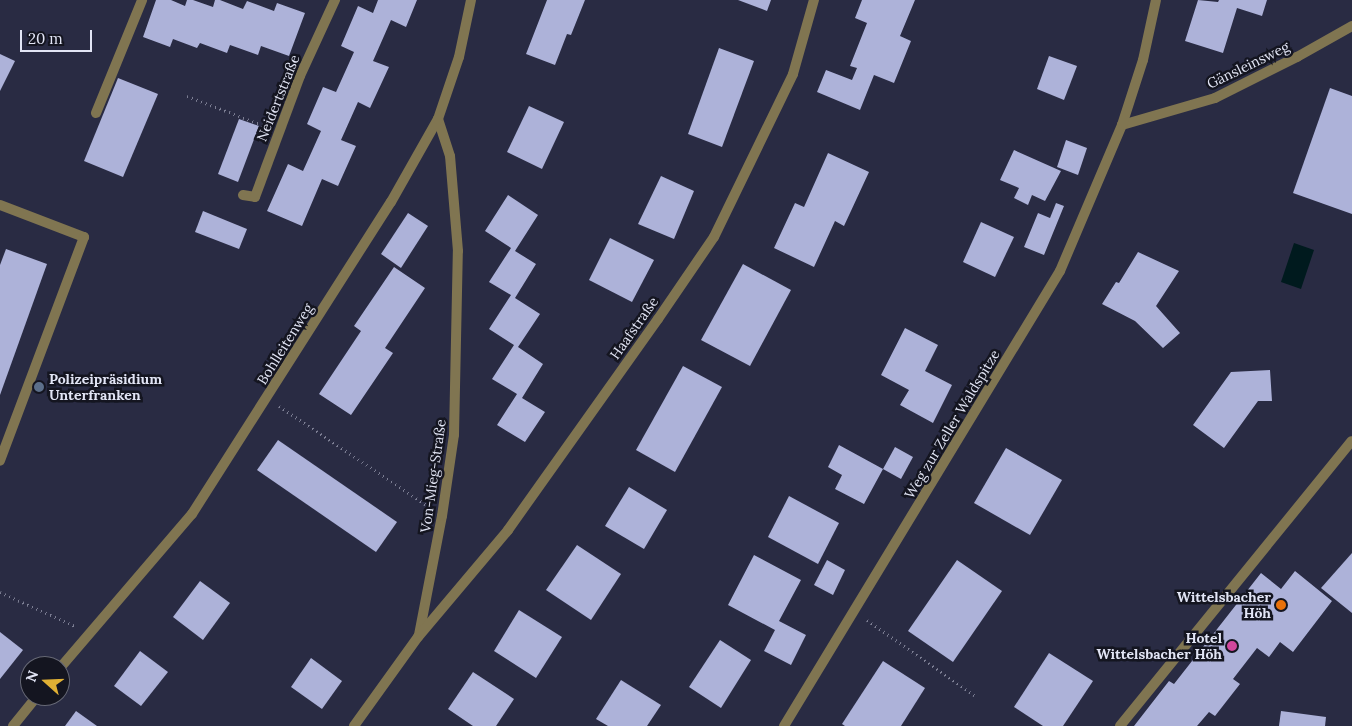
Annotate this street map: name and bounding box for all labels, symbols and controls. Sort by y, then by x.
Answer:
scale bar [22,20,95,52]
text: 20 m [28,29,63,48]
street label: Gänsleinsweg [1204,38,1292,92]
street label: Neidertstraße [253,52,303,144]
street label: Haafstraße [606,294,662,362]
street label: Bohlleitenweg [253,300,317,388]
street label: Weg zur Zeller Waldspitze [901,347,1003,501]
place label: Polizeipräsidium Unterfranken [49,371,162,404]
marker: Polizeipräsidium Unterfranken [33,381,45,393]
street label: Von-Mieg-Straße [417,418,449,534]
place label: Wittelsbacher Höh [1177,589,1271,622]
marker: Wittelsbacher Höh [1275,599,1287,611]
place label: Hotel Wittelsbacher Höh [1097,630,1222,662]
marker: Hotel Wittelsbacher Höh [1226,640,1238,652]
north arrow [20,656,70,706]
text: N [22,668,42,684]

